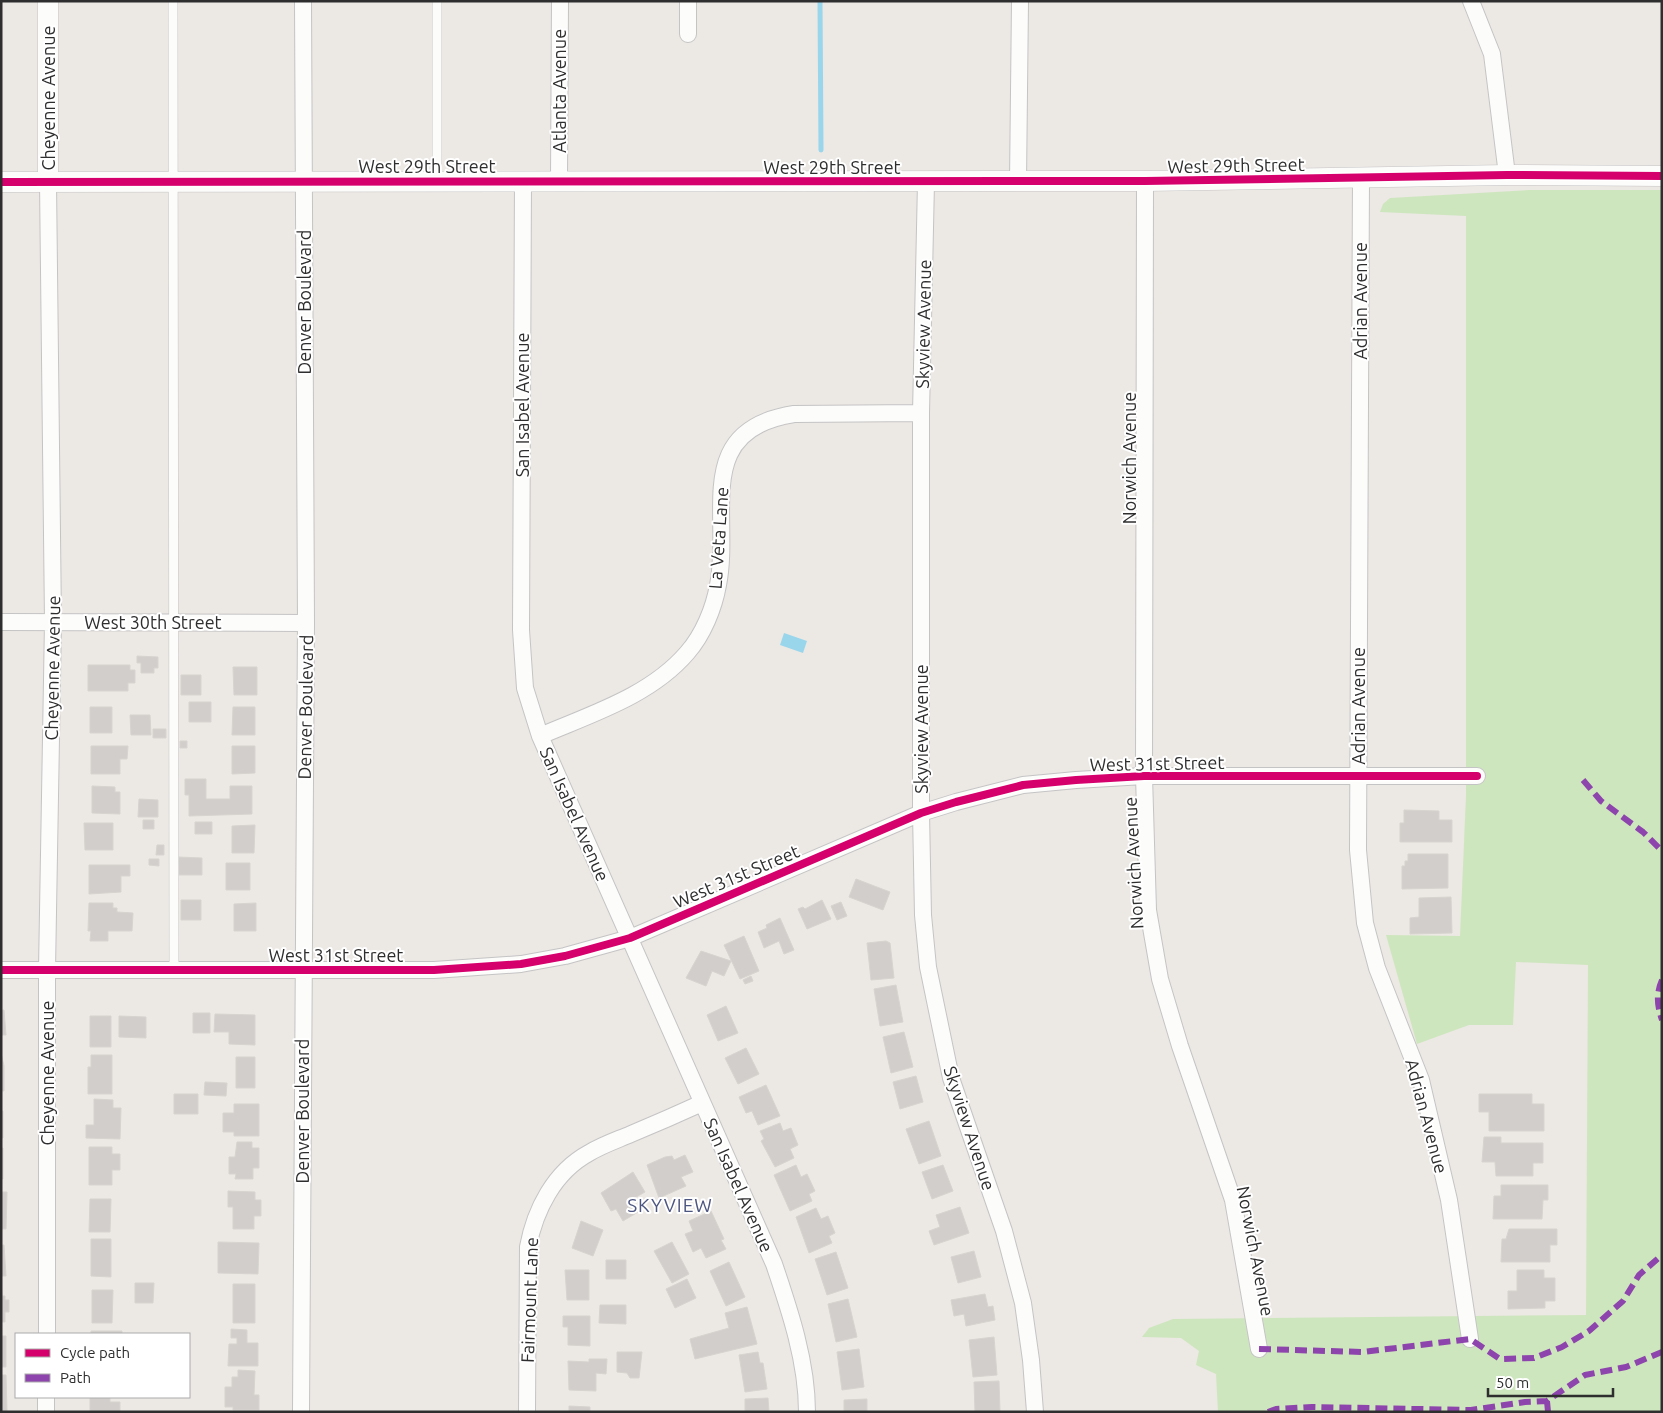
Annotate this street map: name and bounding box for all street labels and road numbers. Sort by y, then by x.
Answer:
street label: Cheyenne Avenue [38,25,58,171]
street label: Atlanta Avenue [549,29,569,153]
street label: West 29th Street [1167,154,1305,176]
street label: West 29th Street [358,156,496,176]
street label: West 29th Street [763,157,901,177]
street label: Denver Boulevard [294,230,314,374]
street label: Adrian Avenue [1350,242,1370,360]
street label: Skyview Avenue [912,259,934,389]
street label: San Isabel Avenue [512,333,532,477]
street label: Norwich Avenue [1119,392,1139,524]
street label: La Veta Lane [704,486,732,590]
street label: Cheyenne Avenue [41,595,63,741]
street label: West 30th Street [84,612,222,632]
street label: Denver Boulevard [294,634,316,780]
street label: Adrian Avenue [1348,647,1368,765]
street label: Skyview Avenue [911,664,931,794]
street label: San Isabel Avenue [536,744,614,884]
street label: West 31st Street [1089,752,1225,774]
street label: Norwich Avenue [1120,796,1146,930]
street label: West 31st Street [670,840,802,912]
street label: West 31st Street [269,945,403,965]
street label: Cheyenne Avenue [37,1000,57,1146]
street label: Denver Boulevard [292,1039,312,1183]
street label: Adrian Avenue [1402,1057,1452,1175]
street label: Skyview Avenue [940,1063,1000,1193]
street label: San Isabel Avenue [700,1115,778,1255]
street label: Norwich Avenue [1234,1184,1278,1318]
street label: Fairmount Lane [517,1237,541,1363]

